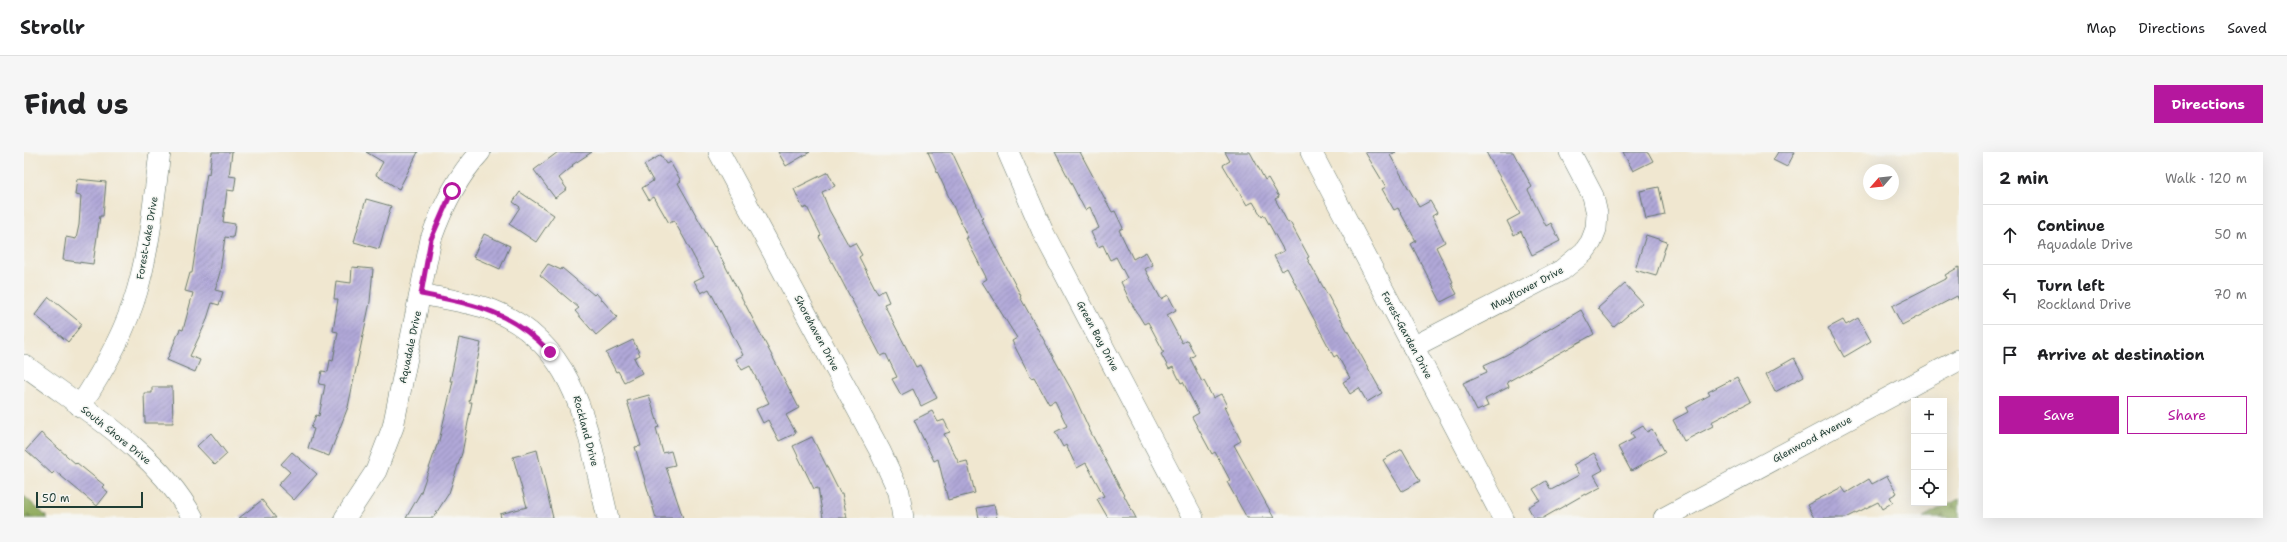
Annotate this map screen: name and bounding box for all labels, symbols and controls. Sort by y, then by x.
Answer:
text: Strollr [20,15,85,40]
text: Map [2087,19,2117,37]
text: Directions [2139,19,2205,37]
text: Saved [2227,19,2267,37]
text: Find us [24,85,129,123]
button: Directions [2154,85,2263,123]
north arrow [1863,164,1899,200]
text: 2 min [1999,167,2049,189]
text: Walk · 120 m [2165,170,2247,187]
route start [443,182,461,200]
street label: Forest-Lake Drive [133,195,161,280]
text: Continue [2037,216,2105,236]
icon: ahead [1999,224,2021,246]
text: 50 m [2214,226,2247,243]
text: Aquadale Drive [2037,236,2133,253]
street label: Mayflower Drive [1488,263,1566,313]
text: Turn left [2037,276,2105,296]
icon: left [1999,284,2021,306]
text: 70 m [2213,286,2247,303]
street label: Forest-Garden Drive [1378,289,1436,381]
street label: Shorehaven Drive [792,293,843,373]
text: Rockland Drive [2037,296,2131,313]
street label: Green Bay Drive [1074,299,1122,374]
street label: Aquadale Drive [396,309,424,385]
route end [541,343,559,361]
icon: arrive [1999,344,2021,366]
text: Arrive at destination [2037,345,2205,365]
street label: Rockland Drive [570,394,602,468]
button: Save [1999,396,2119,434]
button: Share [2127,396,2247,434]
map controls [1911,398,1947,506]
button: + [1911,398,1947,434]
street label: South Shore Drive [78,403,154,467]
street label: Glenwood Avenue [1770,413,1854,465]
button: − [1911,434,1947,470]
button: locate [1911,470,1947,506]
scale bar [36,490,143,509]
text: 50 m [42,491,70,506]

